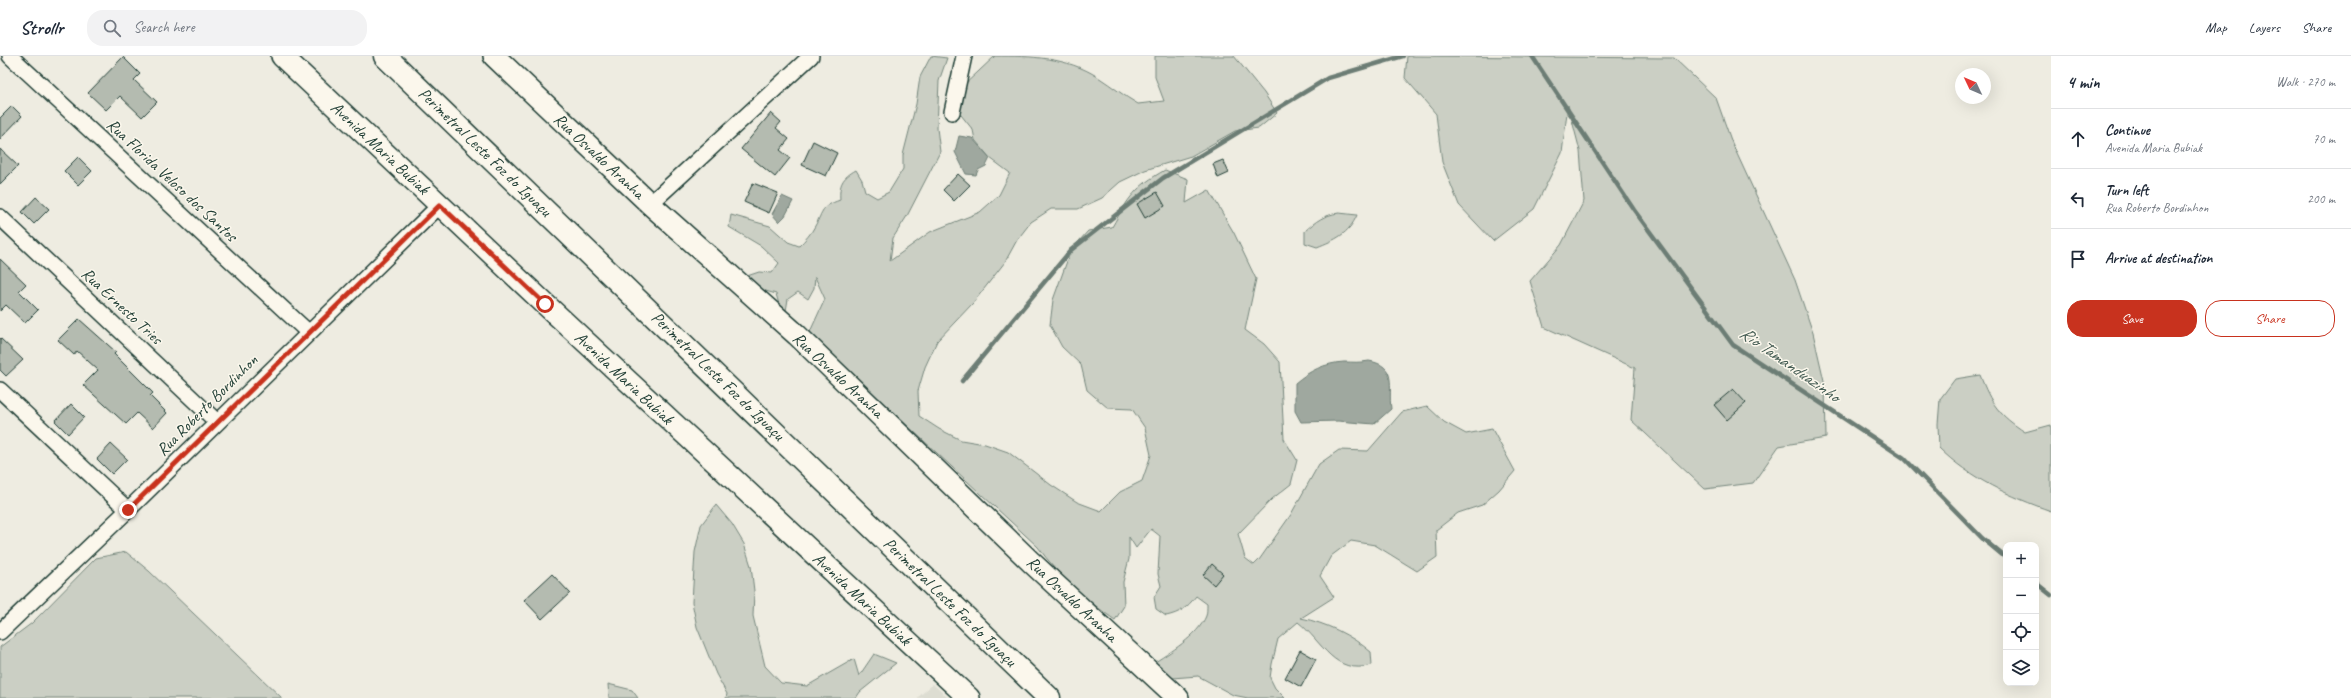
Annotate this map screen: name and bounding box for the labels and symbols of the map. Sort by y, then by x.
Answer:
north arrow [1955,68,1991,104]
street label: Perimetral Leste Foz do Iguaçu [414,83,557,222]
street label: Avenida Maria Bubiak [326,97,435,200]
street label: Rua Osvaldo Aranha [549,109,650,205]
street label: Rua Florida Veloso dos Santos [102,114,243,247]
street label: Rua Ernesto Tries [77,263,169,350]
route start [536,295,554,313]
street label: Perimetral Leste Foz do Iguaçu [647,307,790,446]
water label: Rio Tamanduazinho [1736,322,1847,409]
street label: Avenida Maria Bubiak [570,327,679,430]
street label: Rua Osvaldo Aranha [788,328,889,424]
street label: Rua Roberto Bordinhon [152,350,262,460]
route end [119,501,137,519]
street label: Perimetral Leste Foz do Iguaçu [879,533,1022,672]
street label: Avenida Maria Bubiak [808,548,917,651]
street label: Rua Osvaldo Aranha [1022,552,1123,648]

